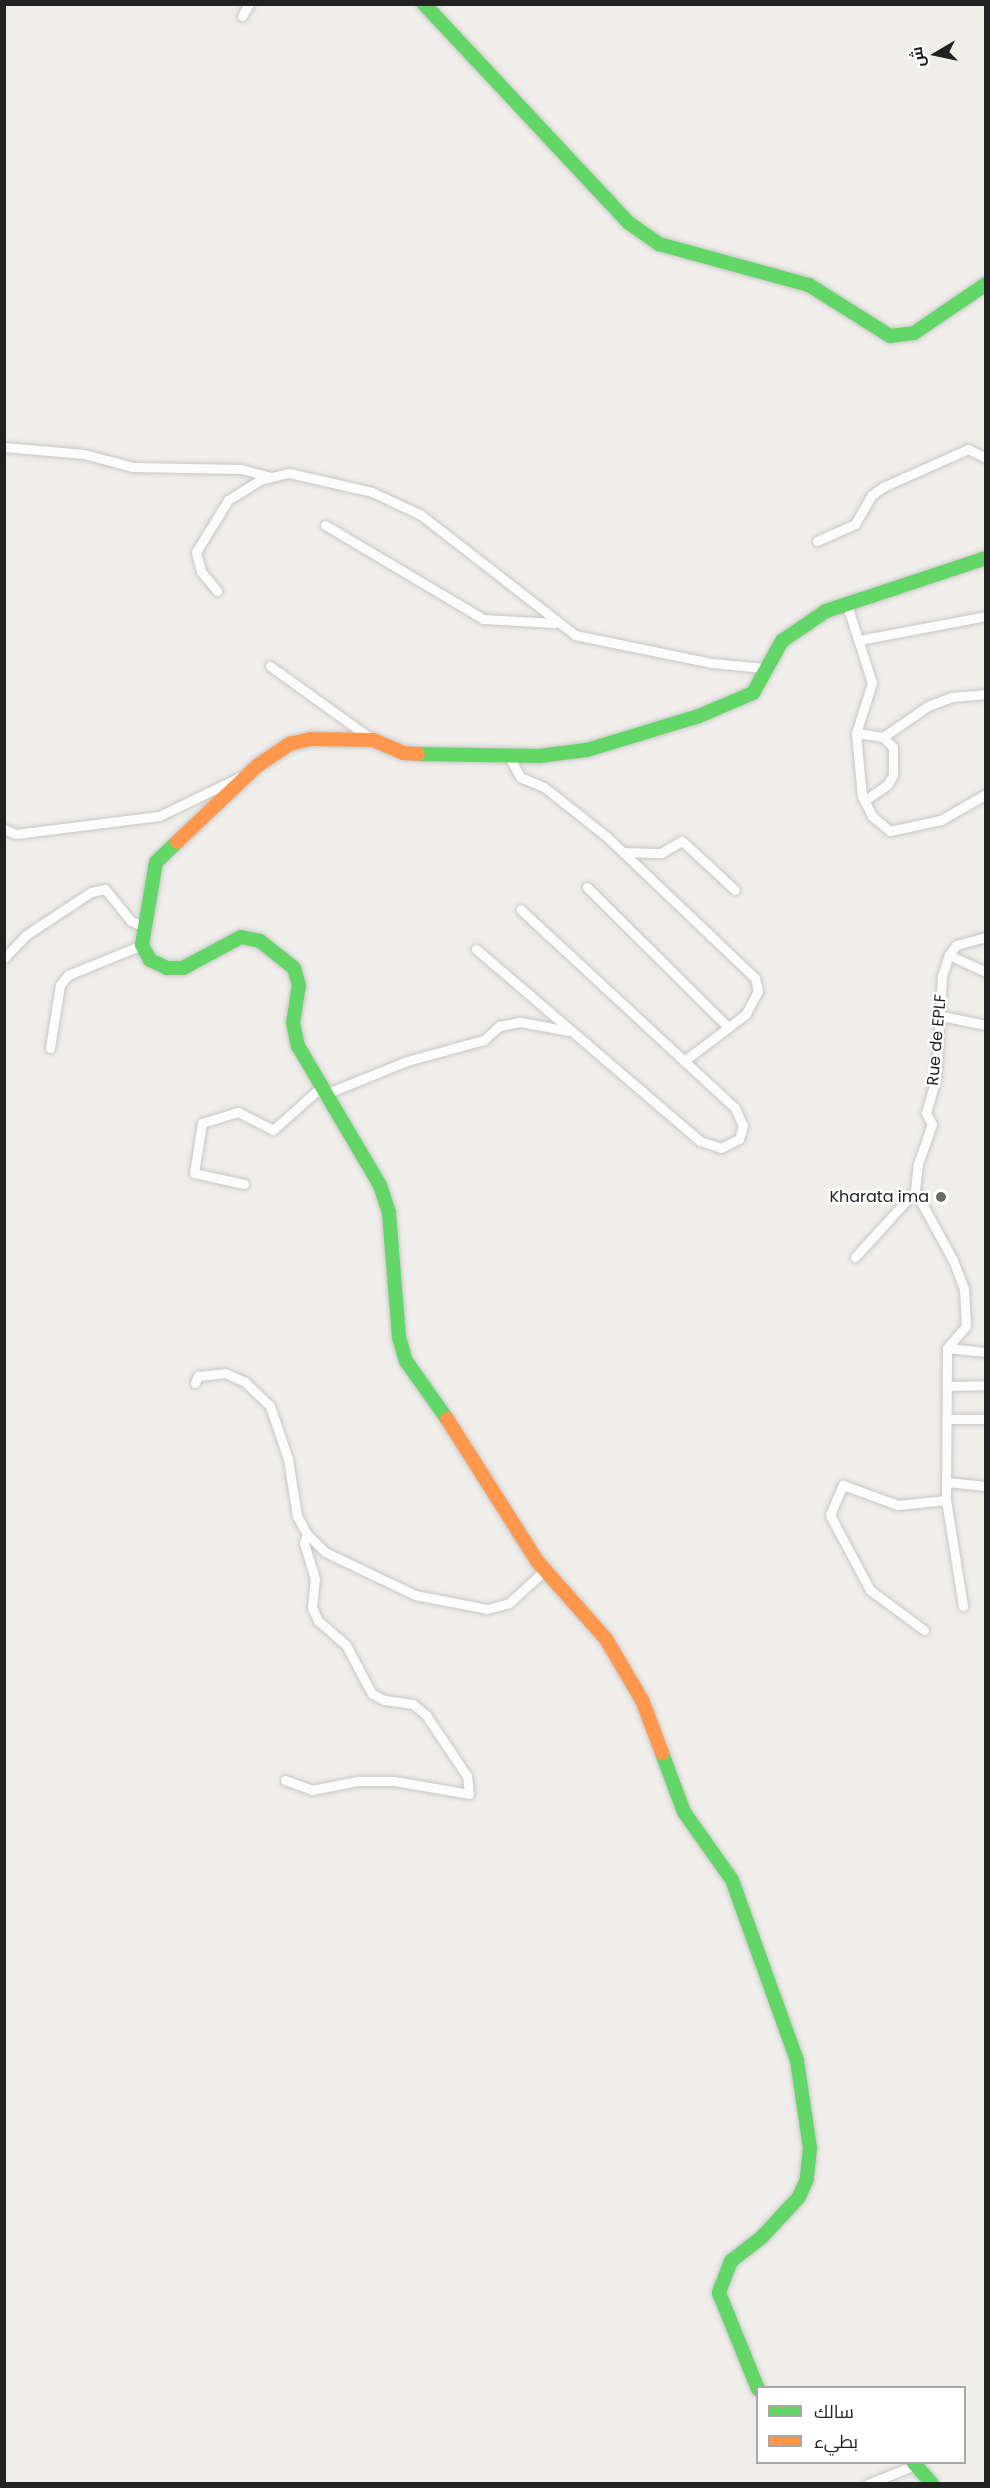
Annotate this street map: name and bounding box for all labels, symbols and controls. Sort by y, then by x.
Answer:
north arrow [906,24,966,84]
text: ش [905,45,931,69]
street label: Rue de EPLF [923,994,951,1086]
place label: Kharata ima [829,1187,929,1207]
marker: Kharata ima [934,1190,948,1204]
legend [756,2386,966,2464]
text: سالك [814,2399,854,2424]
text: بطيء [814,2429,858,2454]

